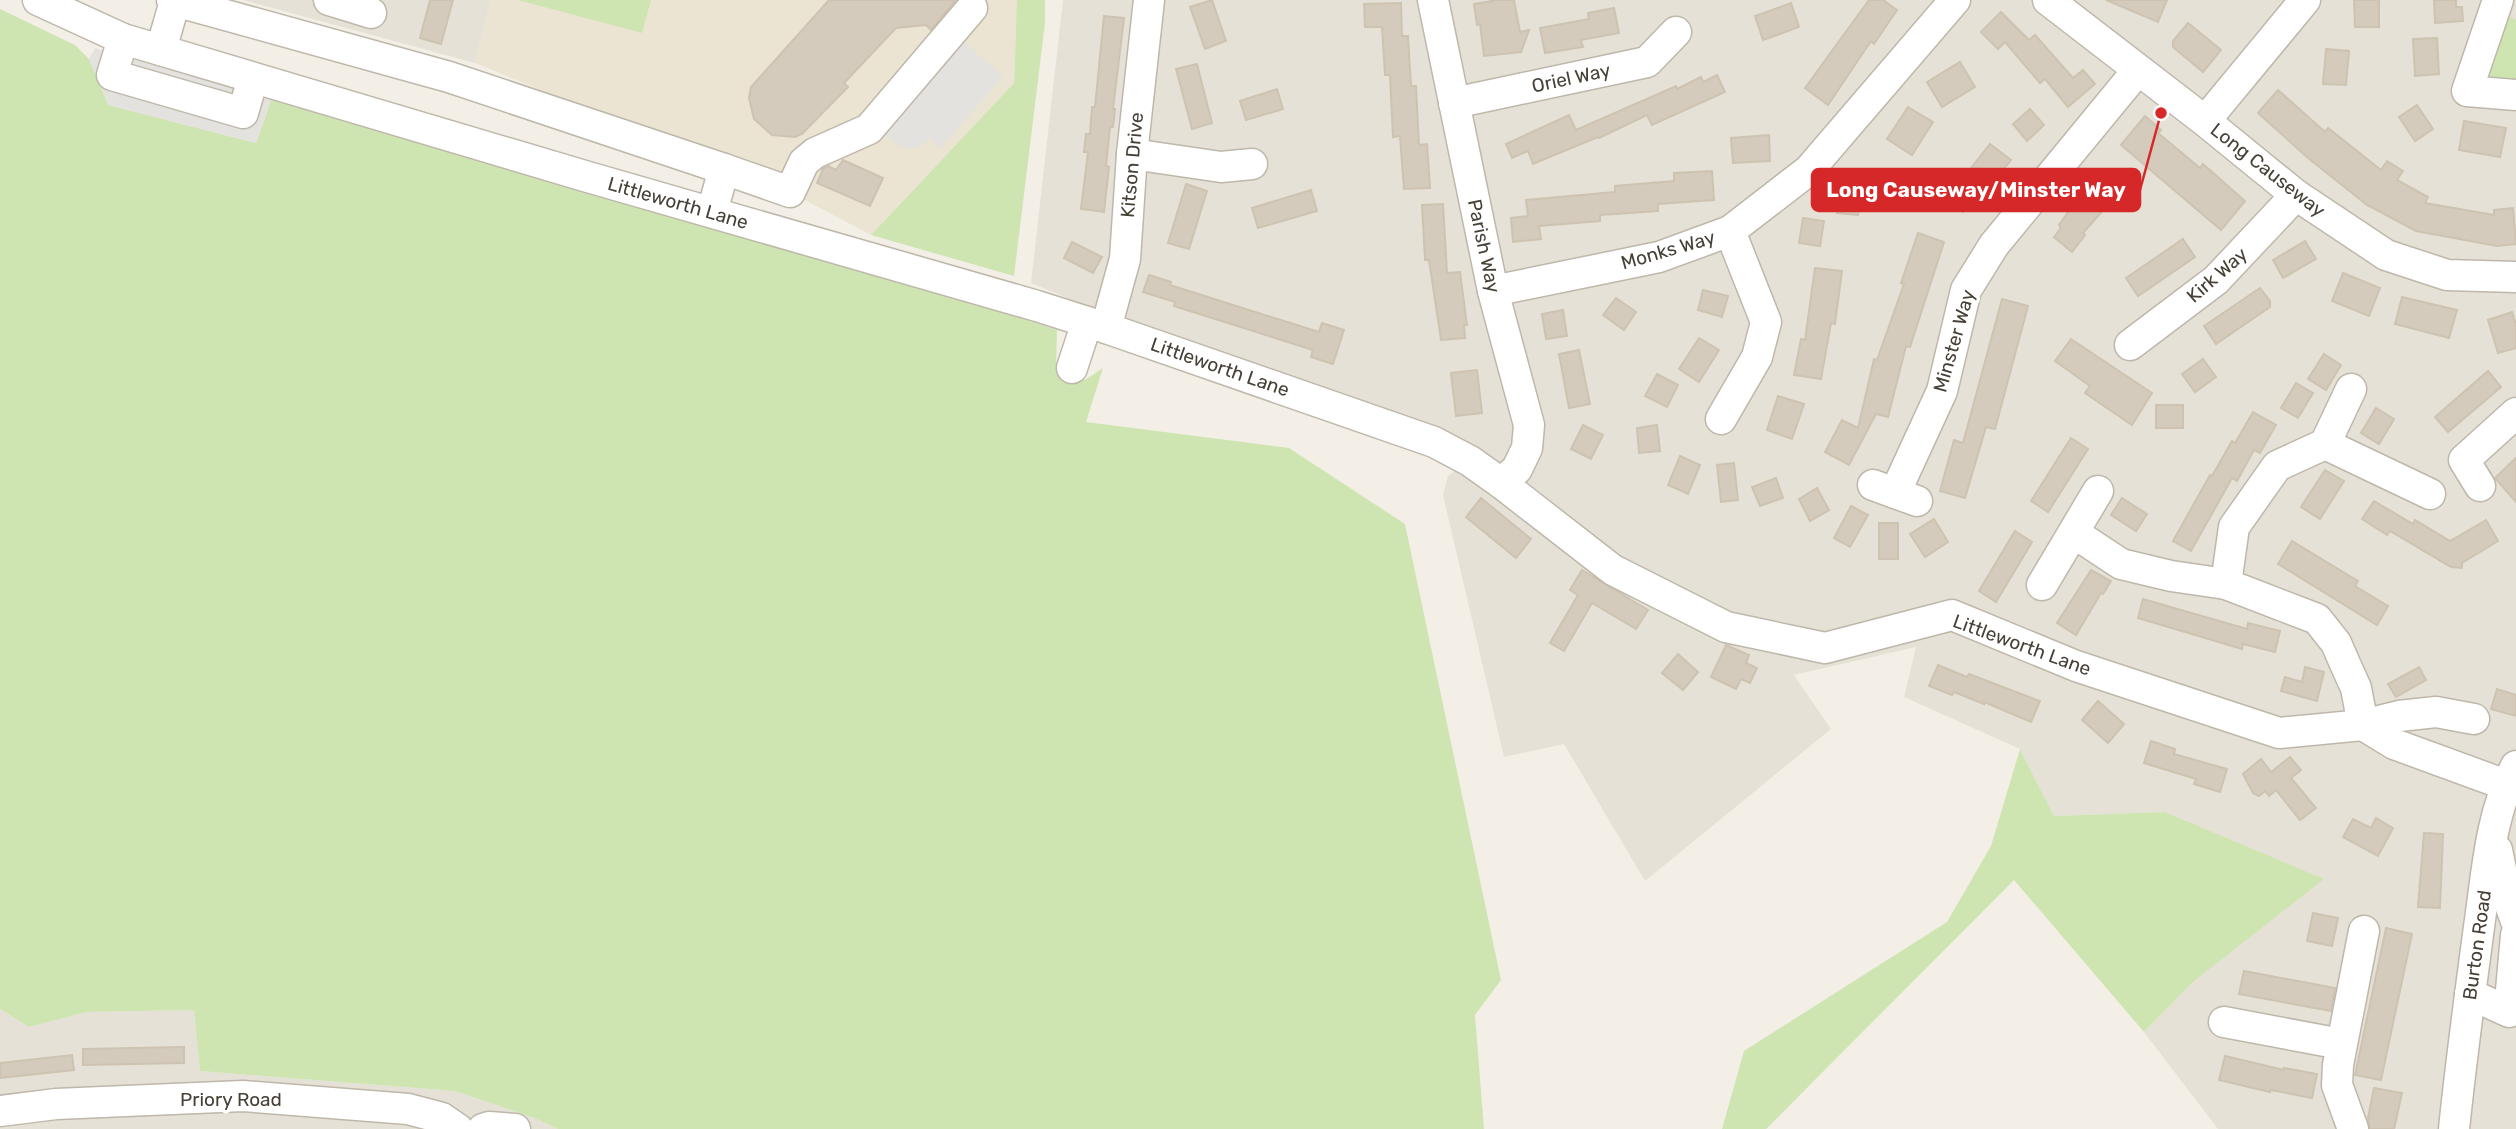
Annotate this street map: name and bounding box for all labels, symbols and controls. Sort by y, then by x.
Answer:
street label: Oriel Way [1530,58,1612,98]
street label: Kitson Drive [1116,111,1148,219]
street label: Long Causeway [2206,118,2330,222]
callout: Long Causeway/Minster Way [1812,169,2140,211]
street label: Littleworth Lane [605,172,751,234]
text: Long Causeway/Minster Way [1826,177,2126,202]
street label: Parish Way [1463,197,1505,295]
street label: Monks Way [1618,226,1718,274]
street label: Kirk Way [2182,242,2252,308]
street label: Minster Way [1928,287,1980,395]
street label: Littleworth Lane [1148,332,1292,402]
street label: Littleworth Lane [1950,609,2094,681]
street label: Burton Road [2458,888,2496,1002]
street label: Priory Road [180,1088,282,1111]

